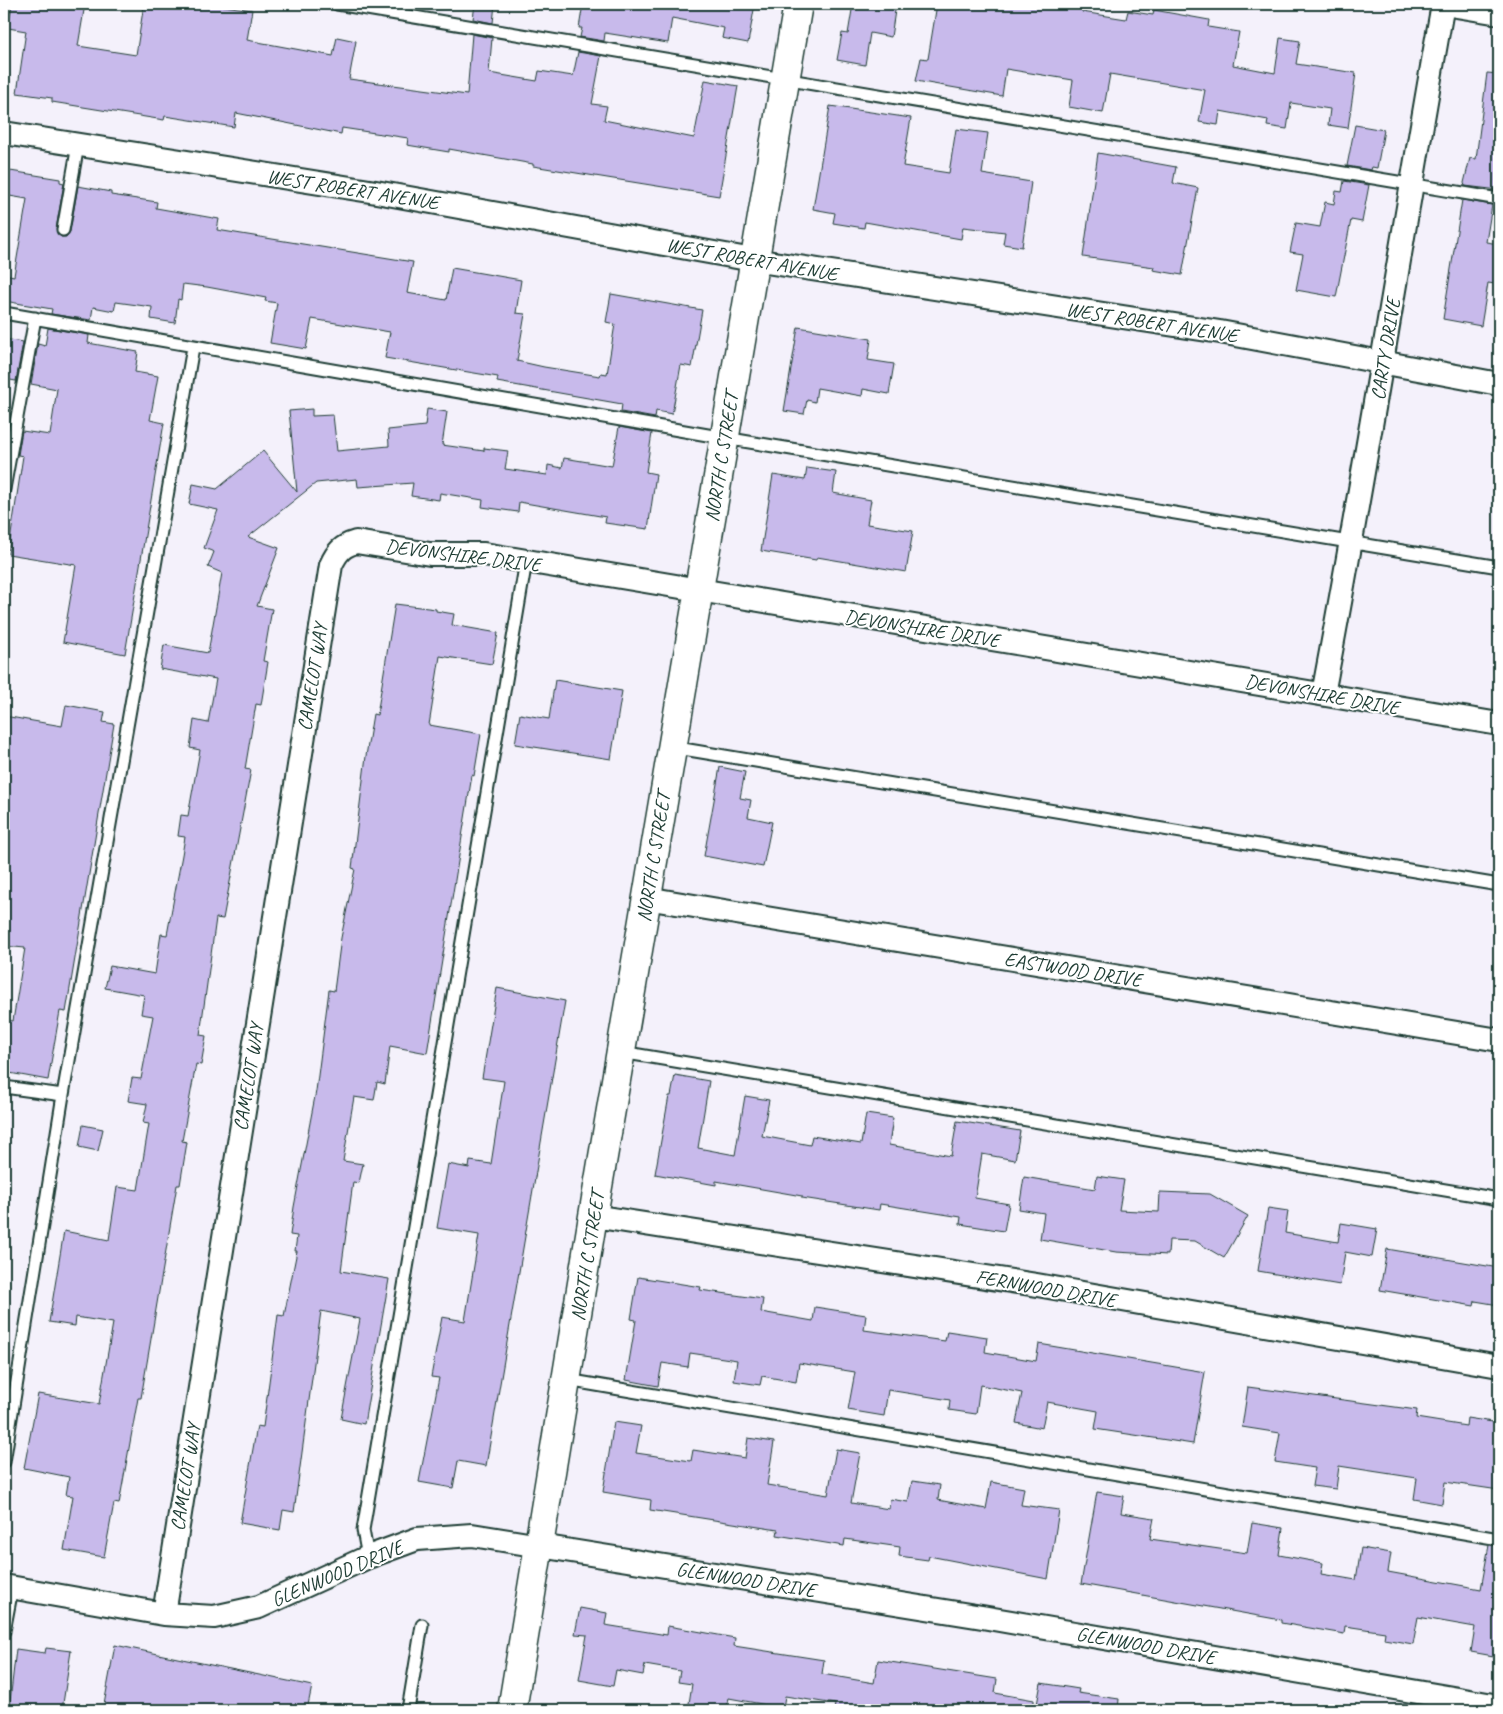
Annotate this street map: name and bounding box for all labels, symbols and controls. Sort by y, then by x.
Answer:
street label: WEST ROBERT AVENUE [265,164,443,216]
street label: WEST ROBERT AVENUE [664,232,842,287]
street label: CARTY DRIVE [1365,294,1406,402]
street label: WEST ROBERT AVENUE [1064,297,1242,349]
street label: NORTH C STREET [699,386,745,524]
street label: DEVONSHIRE DRIVE [384,534,545,578]
street label: DEVONSHIRE DRIVE [843,604,1004,654]
street label: CAMELOT WAY [292,619,334,732]
street label: DEVONSHIRE DRIVE [1243,669,1404,721]
street label: NORTH C STREET [631,786,677,924]
street label: EASTWOOD DRIVE [1003,946,1146,993]
street label: CAMELOT WAY [228,1019,270,1132]
street label: NORTH C STREET [565,1185,611,1323]
street label: FERNWOOD DRIVE [974,1264,1121,1314]
street label: CAMELOT WAY [165,1419,207,1532]
street label: GLENWOOD DRIVE [268,1533,410,1612]
street label: GLENWOOD DRIVE [675,1556,820,1603]
street label: GLENWOOD DRIVE [1075,1621,1220,1671]

